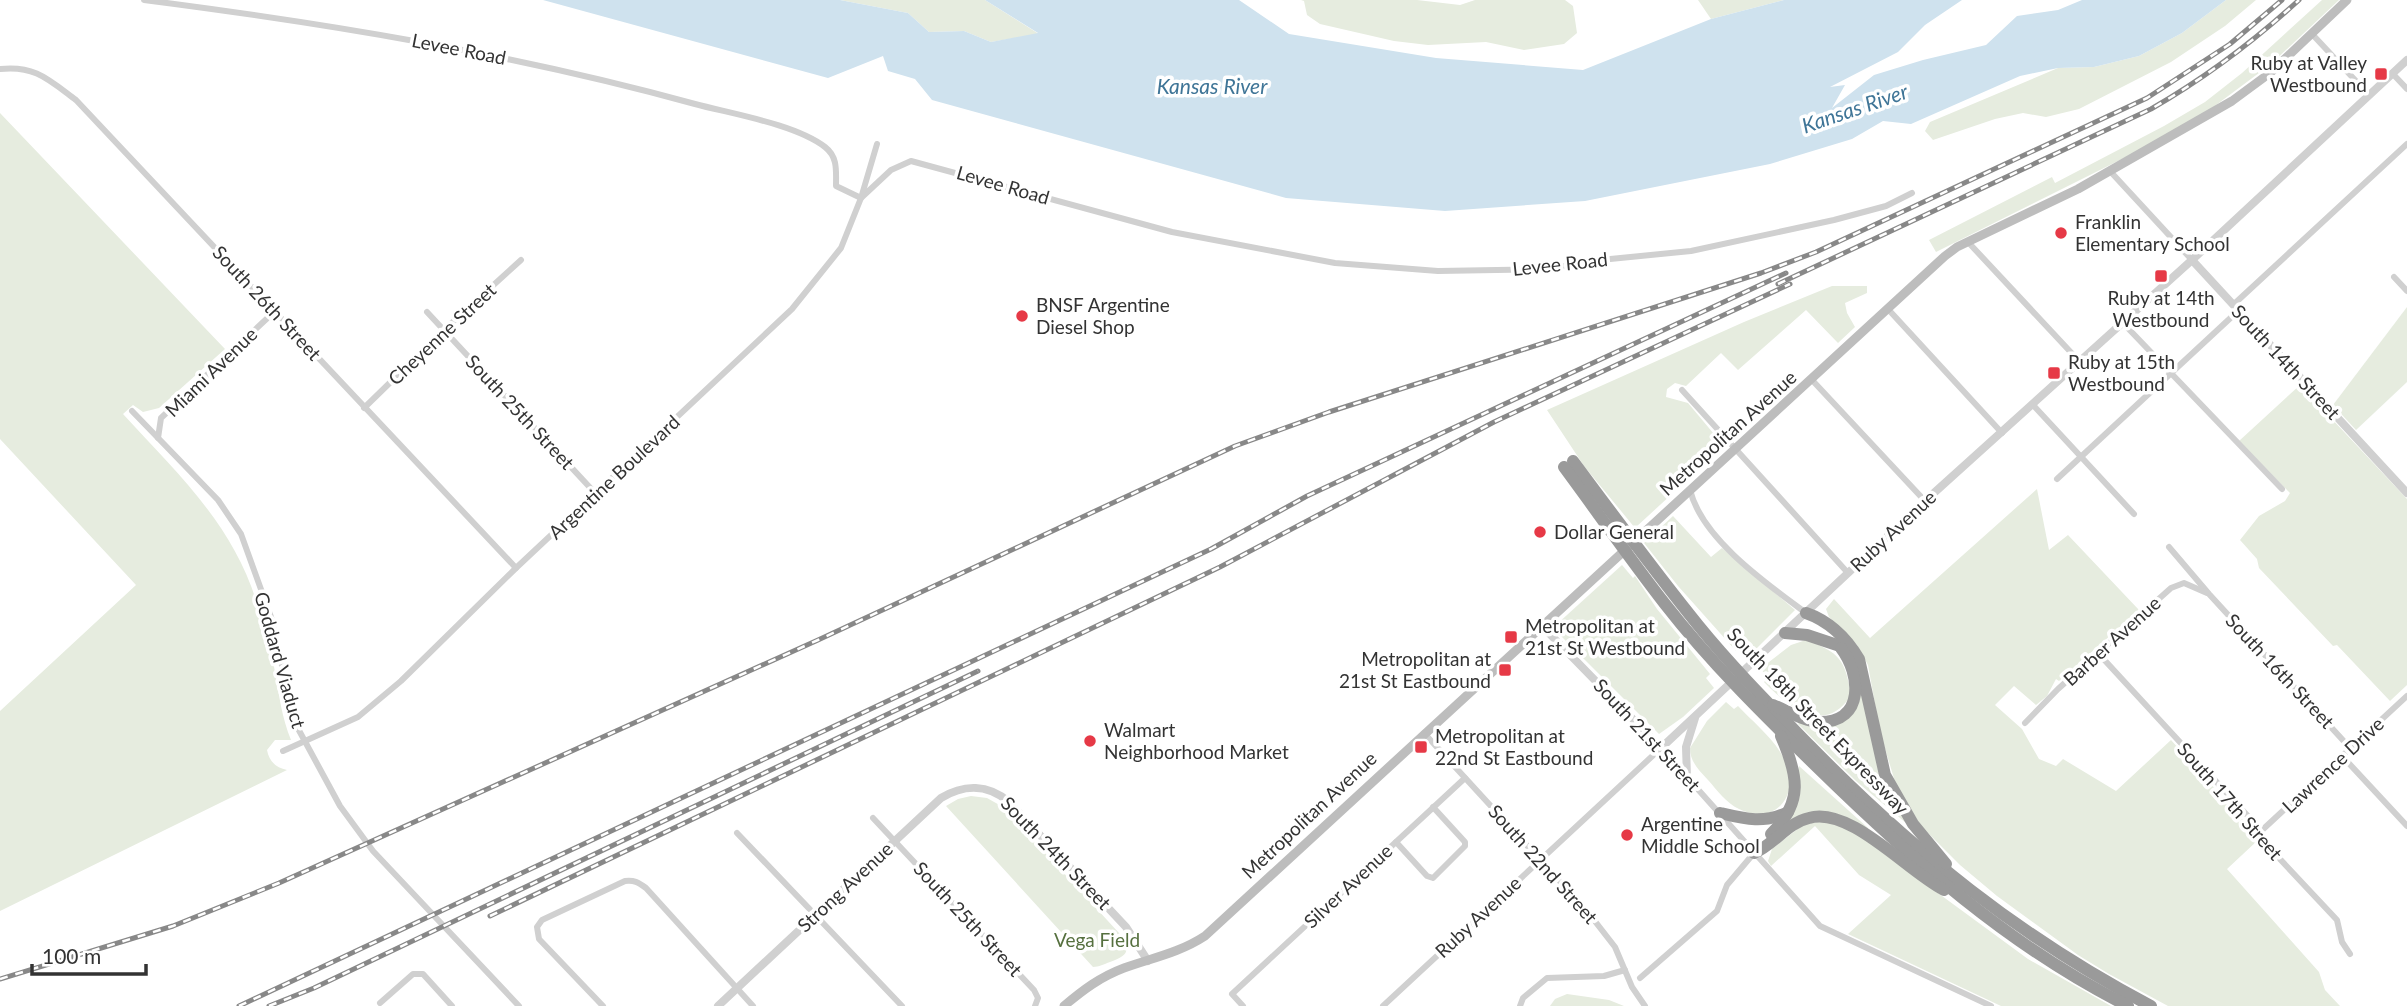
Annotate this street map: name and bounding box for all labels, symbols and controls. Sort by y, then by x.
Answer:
street label: Levee Road [410,28,508,69]
place label: Ruby at Valley Westbound [2251,51,2367,96]
marker: Ruby at Valley Westbound [2373,66,2389,82]
water label: Kansas River [1157,73,1268,98]
water label: Kansas River [1798,77,1912,137]
street label: Levee Road [954,160,1052,209]
place label: Franklin Elementary School [2075,210,2230,255]
marker: Franklin Elementary School [2053,225,2069,241]
street label: South 26th Street [208,241,326,365]
street label: Levee Road [1511,247,1609,280]
marker: Ruby at 14th Westbound [2153,268,2169,284]
street label: Cheyenne Street [383,278,500,389]
place label: Ruby at 14th Westbound [2107,286,2215,331]
place label: BNSF Argentine Diesel Shop [1036,293,1170,338]
street label: South 14th Street [2227,300,2345,424]
marker: BNSF Argentine Diesel Shop [1014,308,1030,324]
street label: Miami Avenue [160,322,261,421]
street label: South 25th Street [461,350,579,474]
place label: Ruby at 15th Westbound [2068,350,2175,395]
street label: Metropolitan Avenue [1655,365,1801,500]
marker: Ruby at 15th Westbound [2046,365,2062,381]
street label: Argentine Boulevard [543,410,684,543]
street label: Ruby Avenue [1845,485,1940,576]
place label: Dollar General [1554,520,1674,543]
marker: Dollar General [1532,524,1548,540]
street label: Goddard Viaduct [250,589,311,731]
street label: Barber Avenue [2058,591,2165,690]
street label: South 16th Street [2221,609,2339,733]
place label: Metropolitan at 21st St Westbound [1525,614,1685,659]
street label: South 18th Street Expressway [1723,622,1914,819]
marker: Metropolitan at 21st St Westbound [1503,629,1519,645]
place label: Metropolitan at 21st St Eastbound [1339,647,1491,692]
marker: Metropolitan at 21st St Eastbound [1497,662,1513,678]
street label: South 21st Street [1589,673,1706,796]
street label: Lawrence Drive [2277,712,2388,817]
place label: Walmart Neighborhood Market [1104,718,1289,763]
place label: Metropolitan at 22nd St Eastbound [1435,724,1593,769]
marker: Walmart Neighborhood Market [1082,733,1098,749]
street label: South 17th Street [2173,737,2288,864]
marker: Metropolitan at 22nd St Eastbound [1413,739,1429,755]
street label: Metropolitan Avenue [1237,746,1381,883]
street label: South 24th Street [997,791,1116,914]
street label: South 22nd Street [1484,799,1603,928]
place label: Argentine Middle School [1641,812,1760,857]
marker: Argentine Middle School [1619,827,1635,843]
street label: Strong Avenue [792,837,897,937]
street label: Silver Avenue [1299,839,1397,932]
street label: South 25th Street [909,857,1027,981]
street label: Ruby Avenue [1430,871,1525,962]
park label: Vega Field [1054,928,1140,951]
scale bar [32,932,145,976]
text: 100 m [42,943,101,968]

